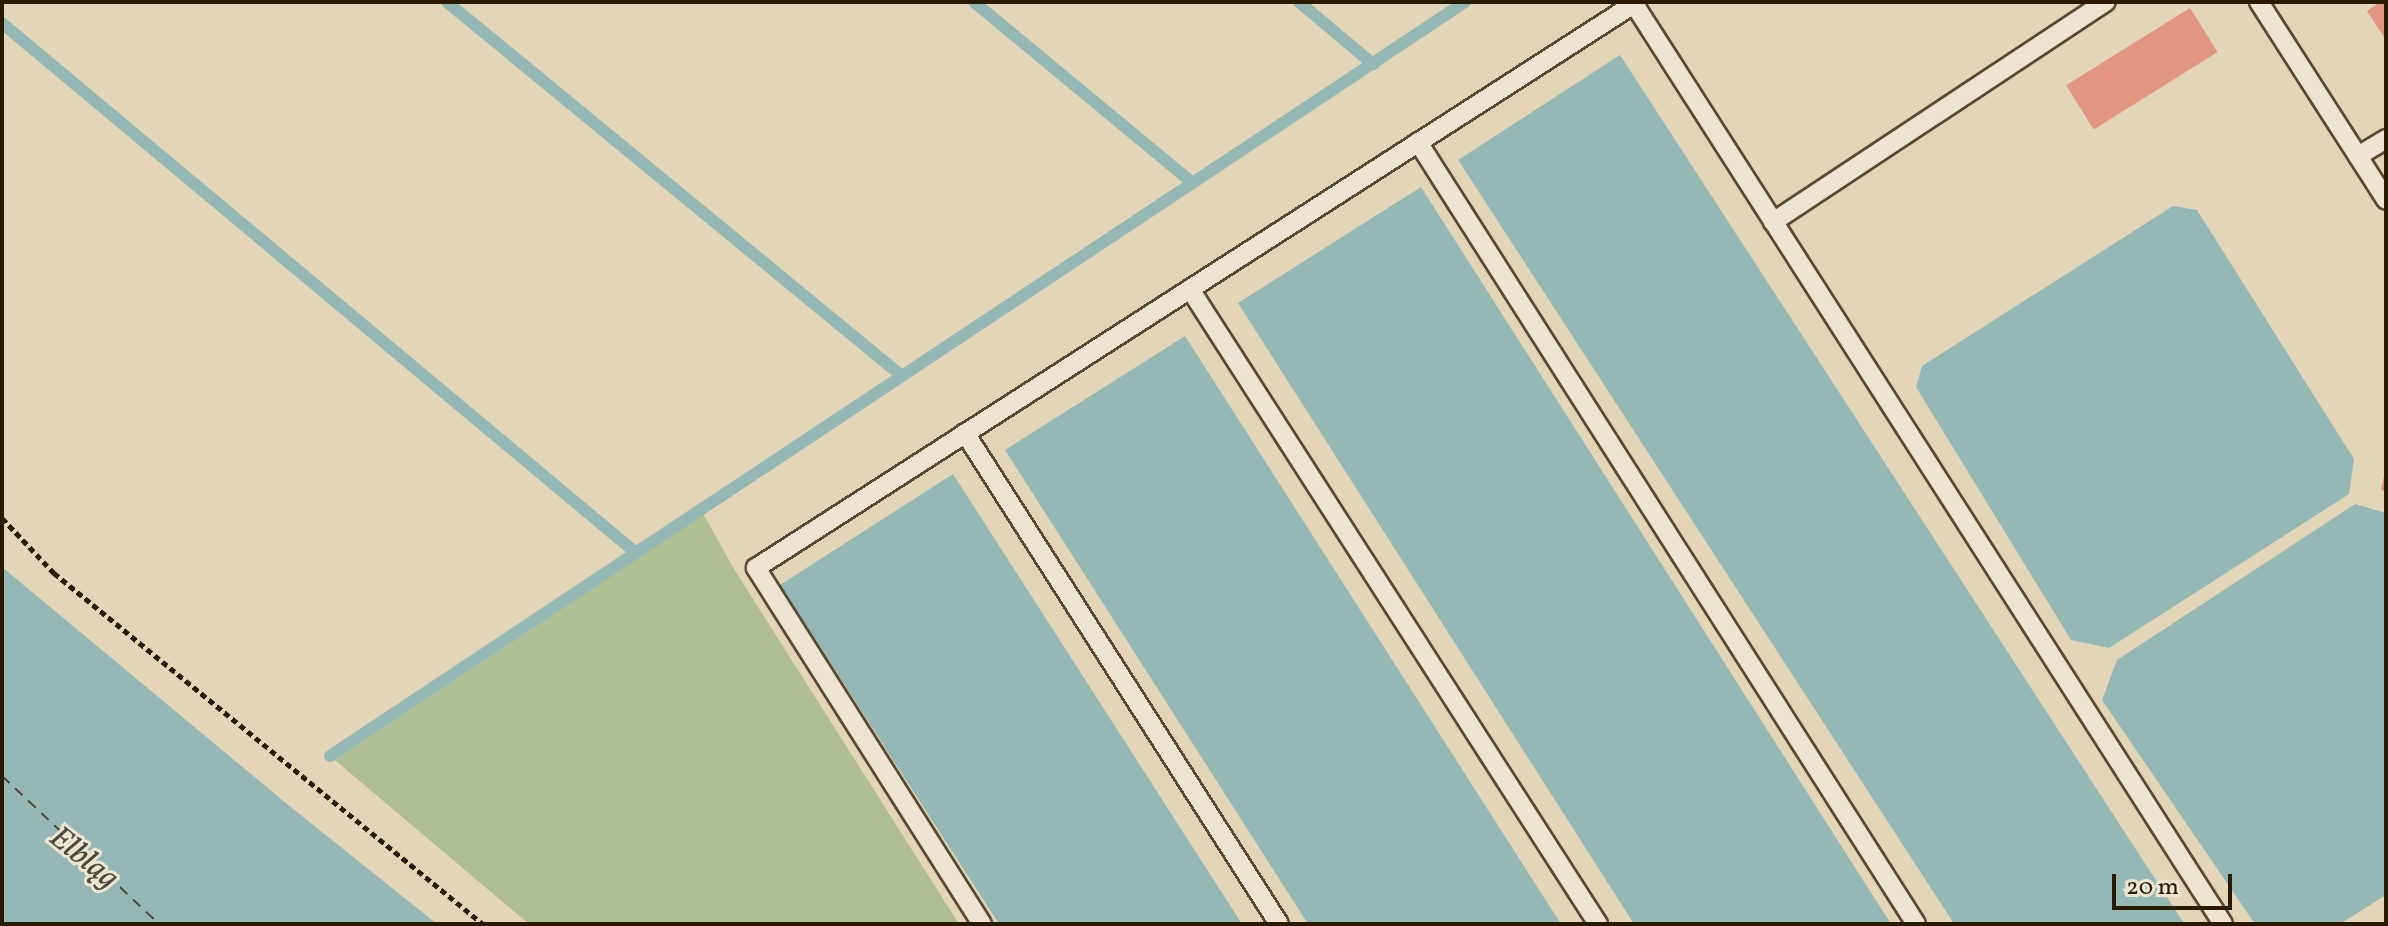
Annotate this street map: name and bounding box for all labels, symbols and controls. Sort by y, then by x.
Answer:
water label: Elbląg [41,819,125,899]
scale bar [2116,858,2236,908]
text: 20 m [2126,871,2179,905]

